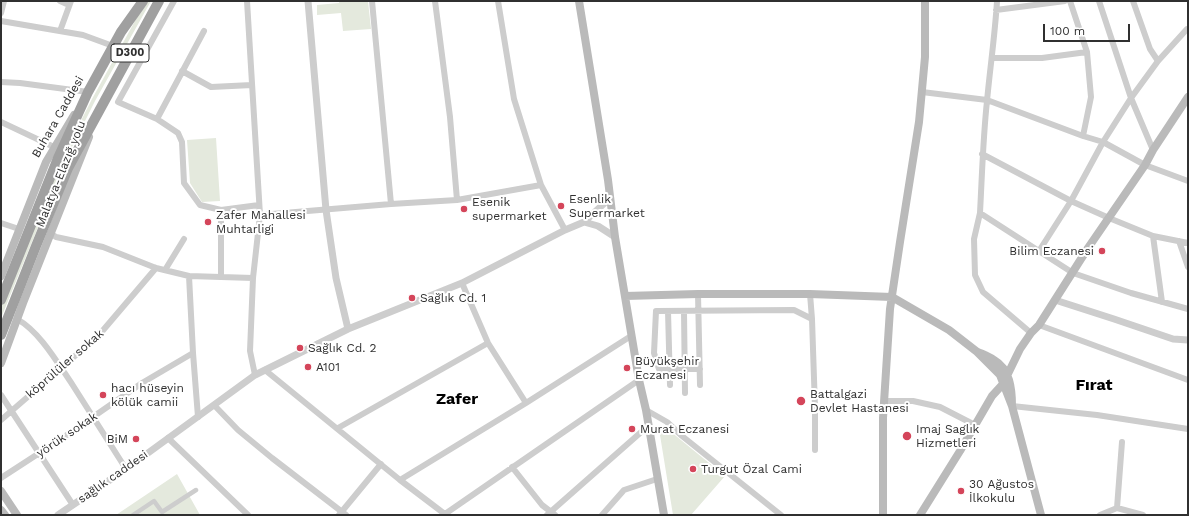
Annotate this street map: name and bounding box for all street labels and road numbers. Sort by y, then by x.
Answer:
road number: D300 [111,44,149,62]
street label: Buhara Caddesi [29,74,87,160]
street label: Malatya-Elazığ yolu [33,119,89,229]
street label: köprülüler sokak [23,326,107,402]
street label: yörük sokak [34,409,100,461]
street label: sağlık caddesi [75,448,151,506]

